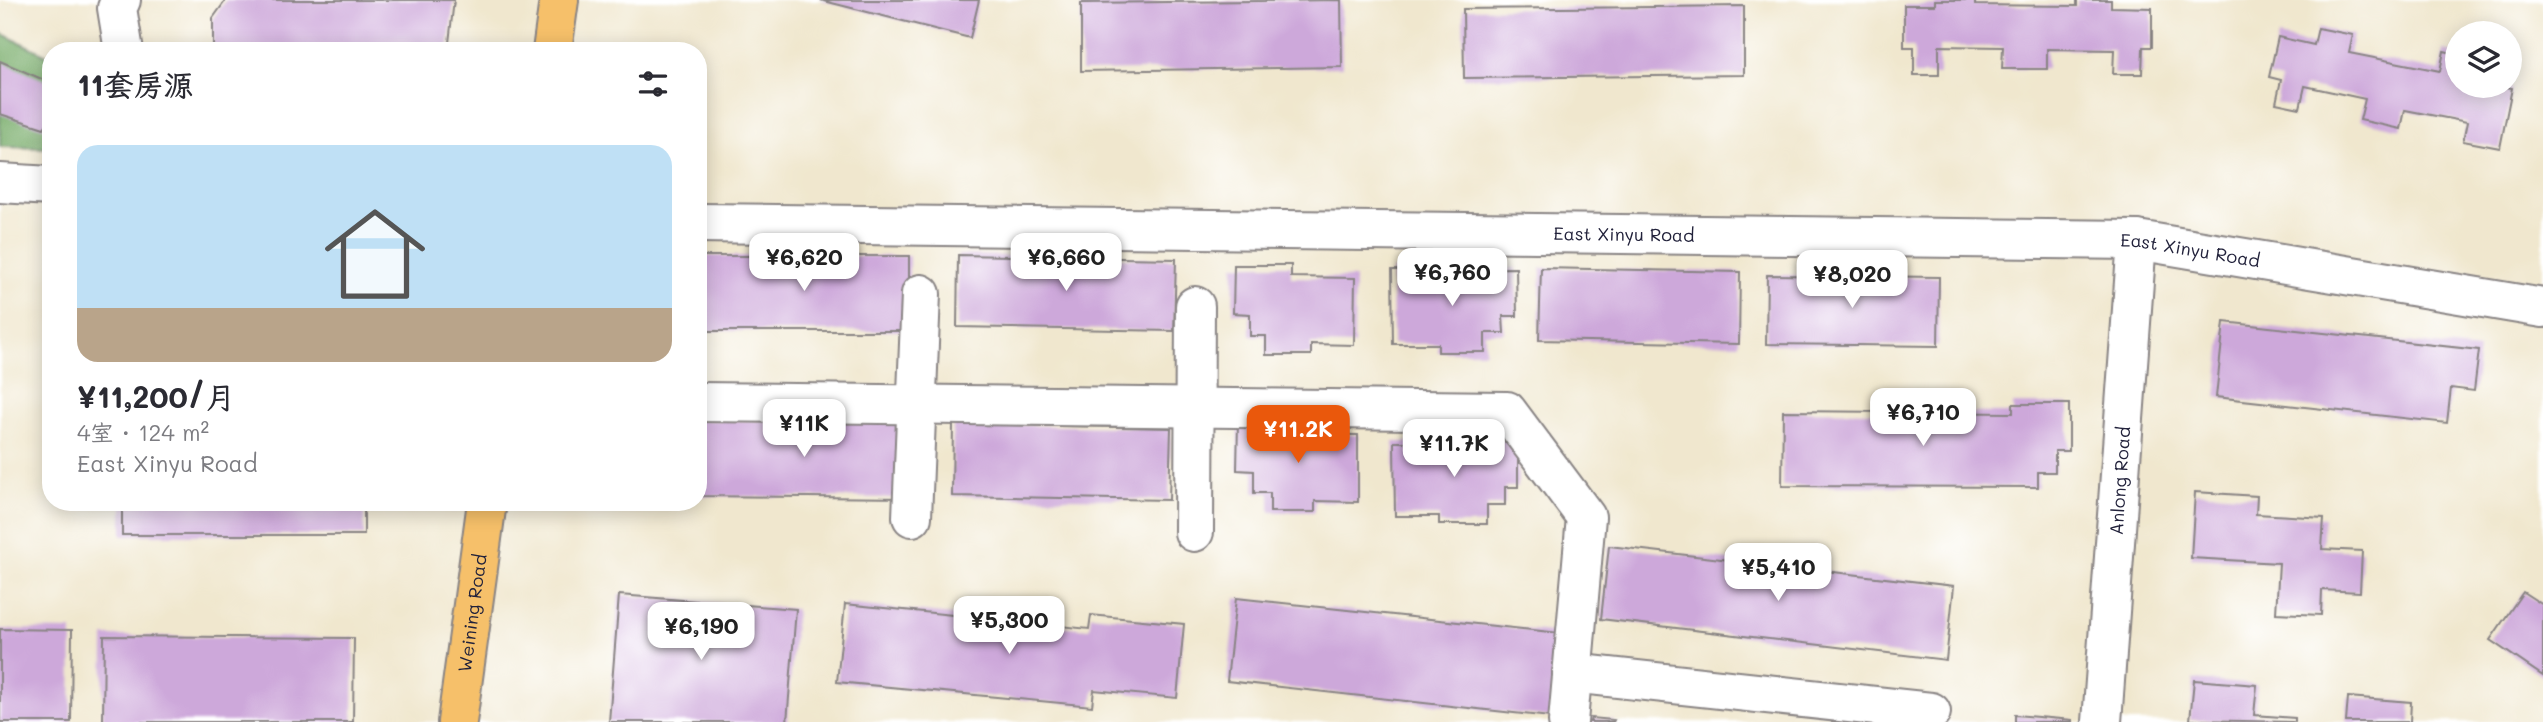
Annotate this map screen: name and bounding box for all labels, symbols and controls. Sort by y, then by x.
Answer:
map controls [2445,21,2522,98]
button: layers [2445,21,2522,98]
text: 11套房源 [77,64,194,104]
icon: filters [634,65,672,103]
icon: home [312,191,438,317]
street label: East Xinyu Road [1553,221,1695,247]
street label: East Xinyu Road [2120,228,2262,272]
pin: ¥6,620 [747,233,861,293]
pin: ¥6,660 [1009,233,1123,293]
text: ¥6,620 [765,241,843,271]
text: ¥6,660 [1027,241,1105,271]
pin: ¥6,760 [1395,248,1509,308]
pin: ¥8,020 [1795,250,1909,310]
text: ¥6,760 [1413,256,1491,286]
text: ¥8,020 [1813,258,1891,288]
text: ¥11,200/月 [77,376,235,416]
pin: ¥6,710 [1866,388,1980,448]
text: ¥6,710 [1886,396,1960,426]
pin: ¥11K [763,400,845,459]
pin: ¥11.2K [1241,406,1355,465]
text: ¥11K [779,407,829,437]
text: ¥11.2K [1263,413,1333,443]
text: 4室 · 124 m² [77,417,209,447]
pin: ¥11.7K [1397,420,1511,479]
street label: Anlong Road [2104,426,2135,536]
text: ¥11.7K [1419,427,1489,457]
text: East Xinyu Road [77,448,257,478]
pin: ¥5,410 [1721,544,1835,603]
text: ¥5,410 [1740,551,1816,581]
street label: Weining Road [452,552,492,674]
pin: ¥5,300 [952,596,1066,656]
pin: ¥6,190 [644,602,758,662]
text: ¥5,300 [970,604,1048,634]
text: ¥6,190 [664,610,738,640]

